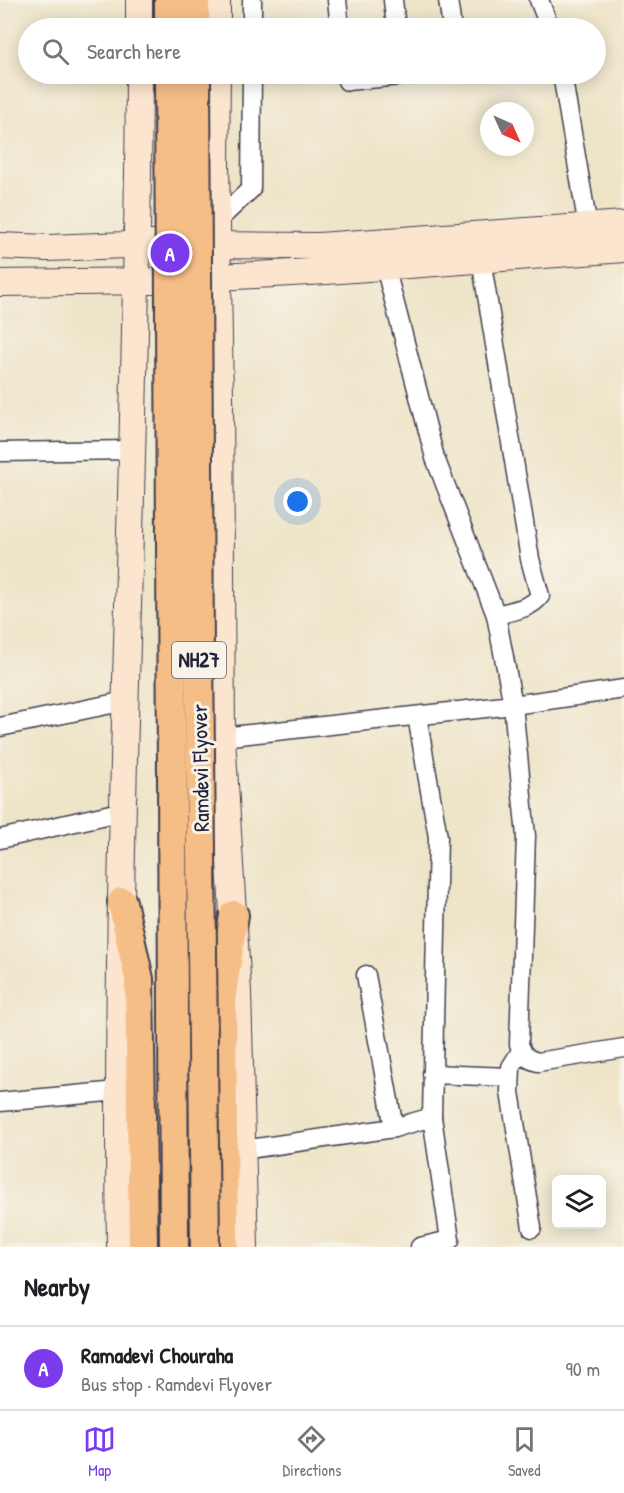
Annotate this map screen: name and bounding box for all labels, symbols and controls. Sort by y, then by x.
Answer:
search box [18,18,606,84]
icon: search [39,35,72,68]
text: Search here [87,36,181,66]
north arrow [480,102,534,156]
pin: A [150,230,190,276]
your location [283,487,312,516]
road number: NH27 [172,642,226,678]
street label: Ramdevi Flyover [184,703,216,832]
map controls [552,1175,606,1229]
button: layers [552,1175,606,1229]
text: Nearby [24,1269,90,1304]
text: Ramadevi Chouraha [81,1340,233,1370]
text: A [39,1355,48,1382]
text: 90 m [566,1355,600,1382]
text: Bus stop · Ramdevi Flyover [81,1370,272,1397]
tab: Map [83,1423,116,1481]
tab: Directions [283,1423,341,1481]
tab: Saved [508,1423,541,1481]

